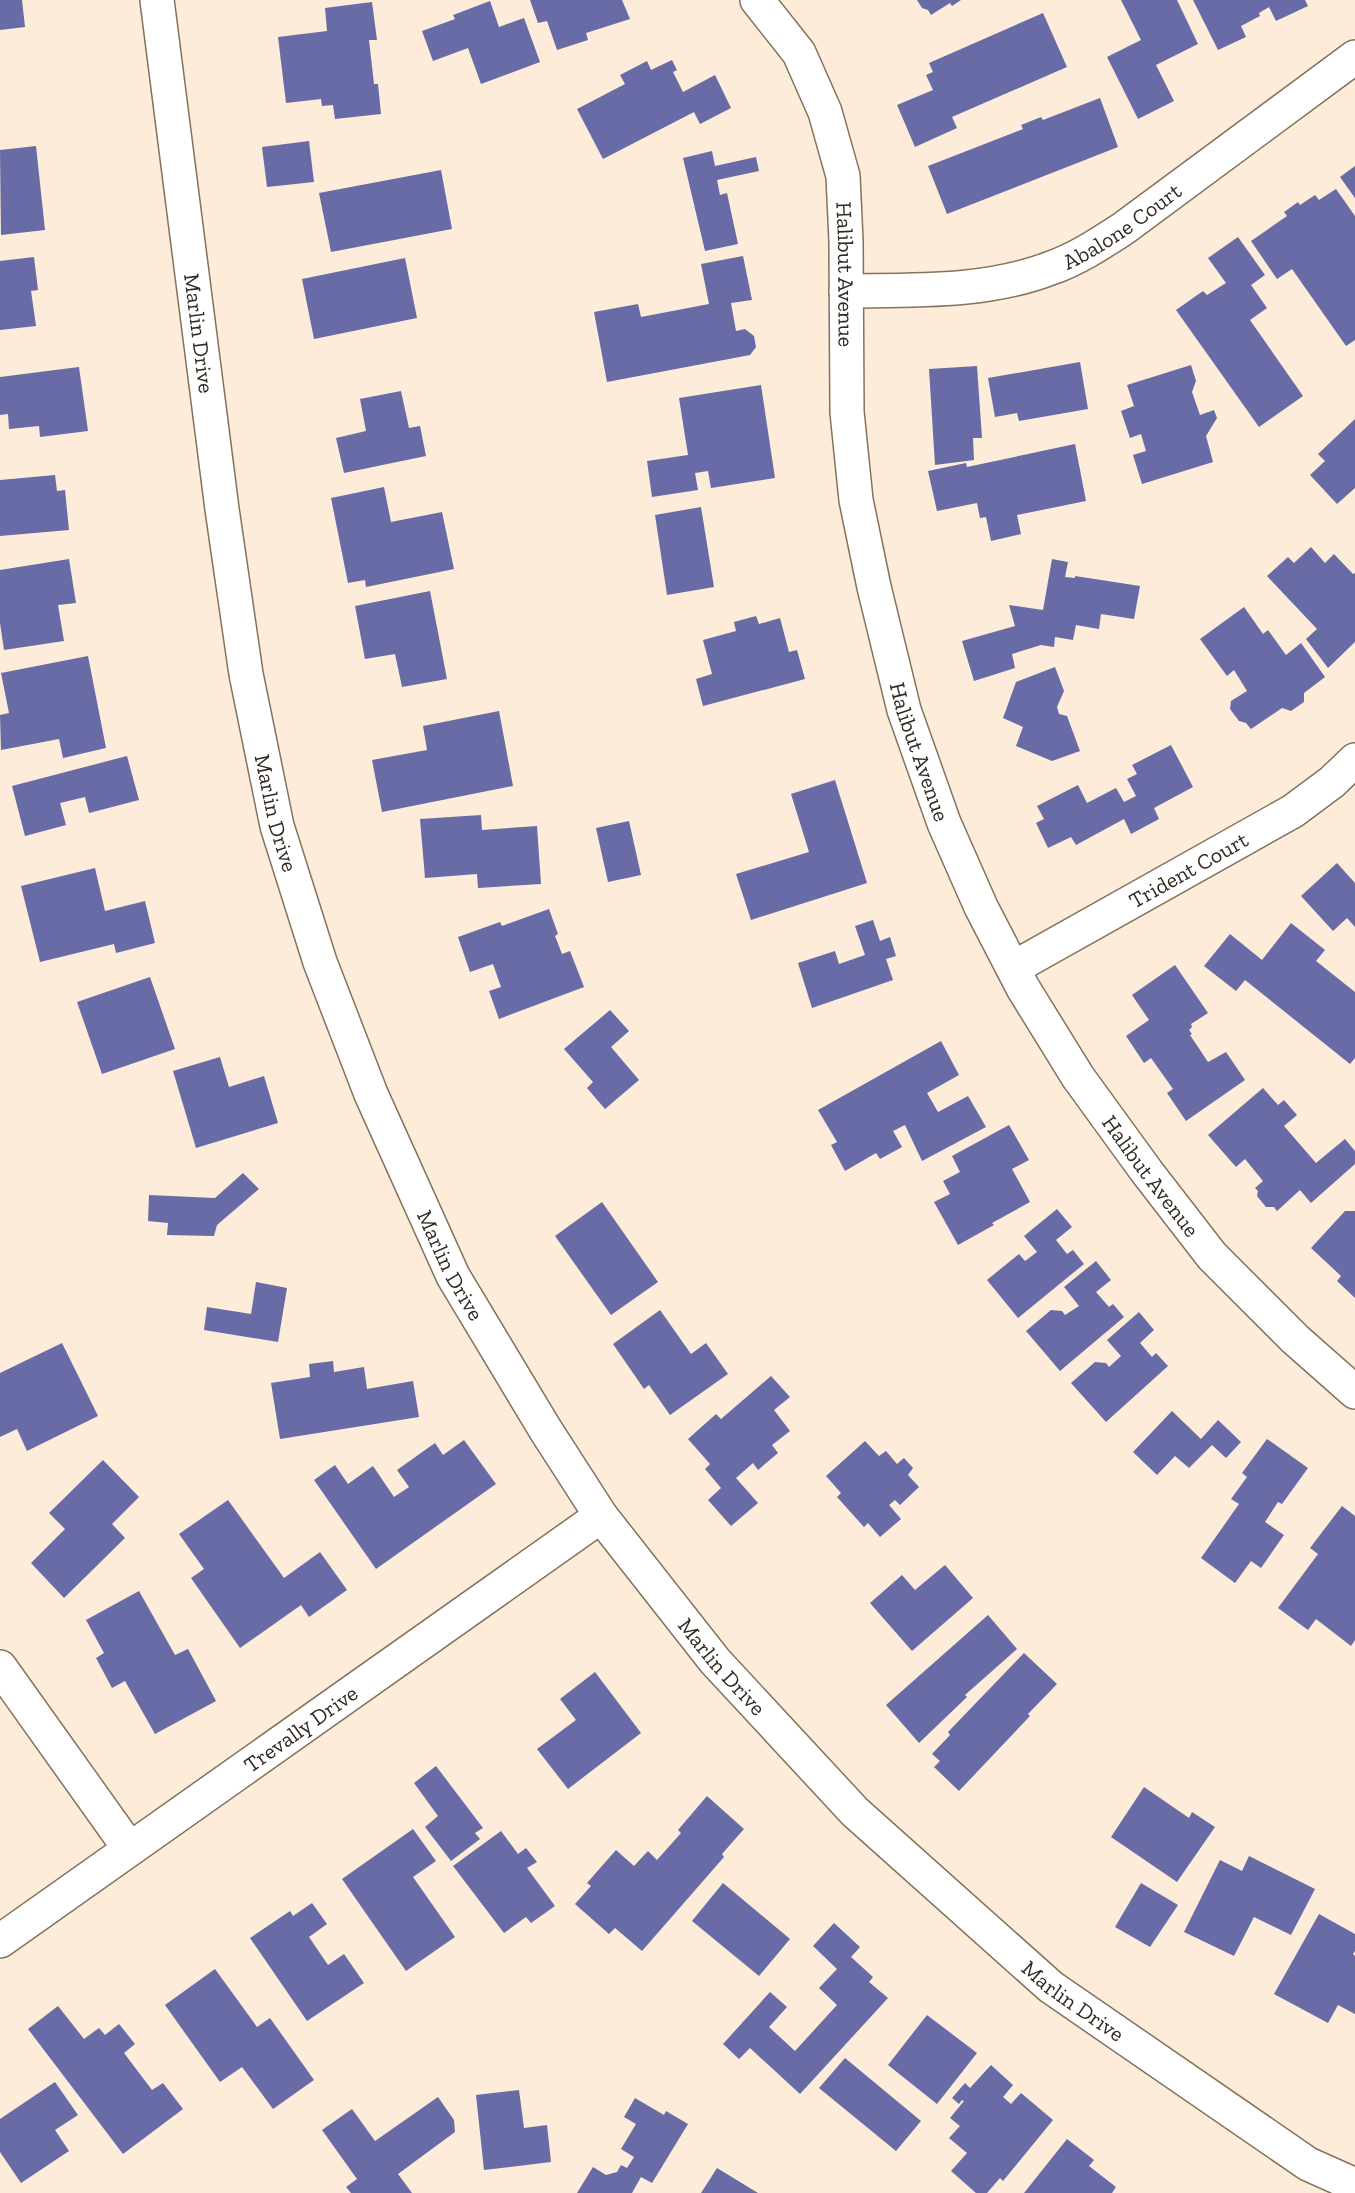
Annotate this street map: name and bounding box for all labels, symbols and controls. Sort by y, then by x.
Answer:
street label: Abalone Court [1058,176,1187,275]
street label: Halibut Avenue [831,201,860,347]
street label: Marlin Drive [179,272,221,395]
street label: Halibut Avenue [884,679,956,825]
street label: Marlin Drive [249,752,304,875]
street label: Trident Court [1124,825,1253,914]
street label: Halibut Avenue [1097,1110,1206,1242]
street label: Marlin Drive [412,1206,490,1325]
street label: Marlin Drive [673,1612,772,1721]
street label: Trevally Drive [238,1679,363,1778]
street label: Marlin Drive [1017,1954,1130,2047]

